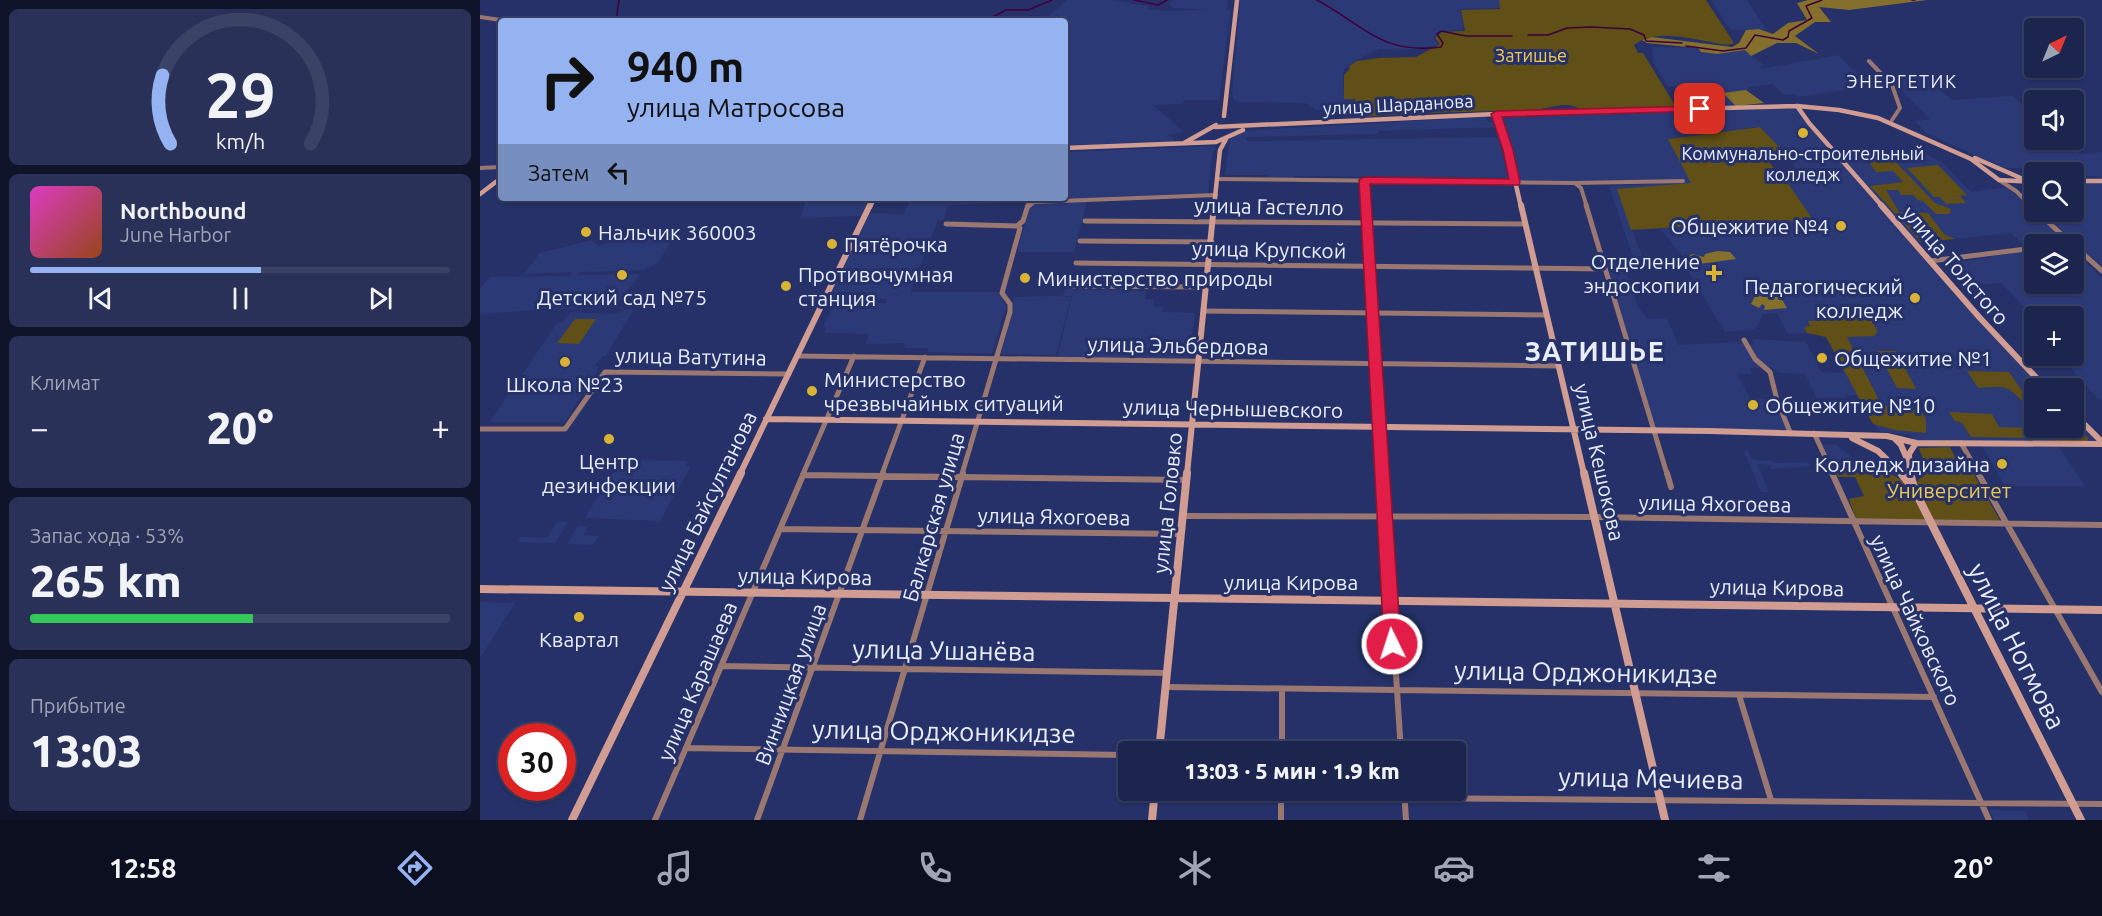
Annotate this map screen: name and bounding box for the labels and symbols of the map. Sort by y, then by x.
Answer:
north arrow [2024,18,2084,78]
park label: Затишье [1495,45,1567,65]
district label: ЭНЕРГЕТИК [1847,71,1957,91]
pin [1674,83,1725,134]
street label: улица Шарданова [1322,90,1474,118]
marker: Коммунально-строительный колледж [1796,126,1810,140]
place label: Коммунально-строительный колледж [1682,143,1925,184]
street label: улица Гастелло [1194,193,1344,219]
street label: улица Толстого [1898,201,2014,329]
place label: Общежитие №4 [1671,214,1829,238]
marker: Общежитие №4 [1834,219,1848,233]
place label: Нальчик 360003 [598,220,757,244]
marker: Нальчик 360003 [579,225,593,239]
place label: Пятёрочка [844,232,948,256]
street label: улица Крупской [1192,236,1346,262]
marker: Пятёрочка [825,237,839,251]
place label: Отделение эндоскопии [1584,249,1700,297]
place label: Противочумная станция [798,262,953,310]
marker: Отделение эндоскопии [1705,264,1723,282]
place label: Министерство природы [1037,266,1273,290]
marker: Детский сад №75 [615,268,629,282]
marker: Министерство природы [1018,271,1032,285]
place label: Педагогический колледж [1744,274,1903,322]
marker: Противочумная станция [779,279,793,293]
place label: Детский сад №75 [537,285,707,309]
marker: Педагогический колледж [1908,291,1922,305]
street label: улица Эльбердова [1087,331,1269,359]
district label: ЗАТИШЬЕ [1525,336,1665,366]
street label: улица Ватутина [615,343,767,369]
place label: Общежитие №1 [1834,346,1992,370]
marker: Общежитие №1 [1815,351,1829,365]
marker: Школа №23 [558,355,572,369]
place label: Министерство чрезвычайных ситуаций [824,367,1064,415]
place label: Школа №23 [506,372,624,396]
street label: улица Кешокова [1570,381,1630,543]
marker: Министерство чрезвычайных ситуаций [805,384,819,398]
place label: Общежитие №10 [1765,393,1935,417]
street label: улица Чернышевского [1123,394,1343,422]
marker: Общежитие №10 [1746,398,1760,412]
street label: улица Байсултанова [653,407,761,595]
street label: Балкарская улица [897,430,969,604]
street label: улица Головко [1148,431,1186,575]
marker: Центр дезинфекции [602,432,616,446]
place label: Центр дезинфекции [542,449,676,497]
place label: Колледж дизайна [1815,452,1990,476]
marker: Колледж дизайна [1995,457,2009,471]
park label: Университет [1887,478,2012,502]
street label: улица Яхогоева [1638,490,1792,516]
street label: улица Яхогоева [977,503,1131,529]
street label: улица Чайковского [1866,531,1966,709]
street label: улица Ногмова [1963,558,2071,734]
street label: улица Кирова [738,563,872,589]
street label: улица Кирова [1224,570,1358,594]
street label: улица Кирова [1710,574,1844,600]
street label: улица Карашаева [653,598,741,764]
street label: Винницкая улица [750,600,830,768]
marker: Квартал [572,610,586,624]
position arrow [1360,612,1424,676]
place label: Квартал [539,627,619,651]
street label: улица Ушанёва [852,634,1036,666]
street label: улица Орджоникидзе [1454,655,1718,689]
street label: улица Орджоникидзе [812,714,1076,748]
speed limit sign: 30 [498,723,576,801]
street label: улица Мечиева [1558,762,1744,794]

